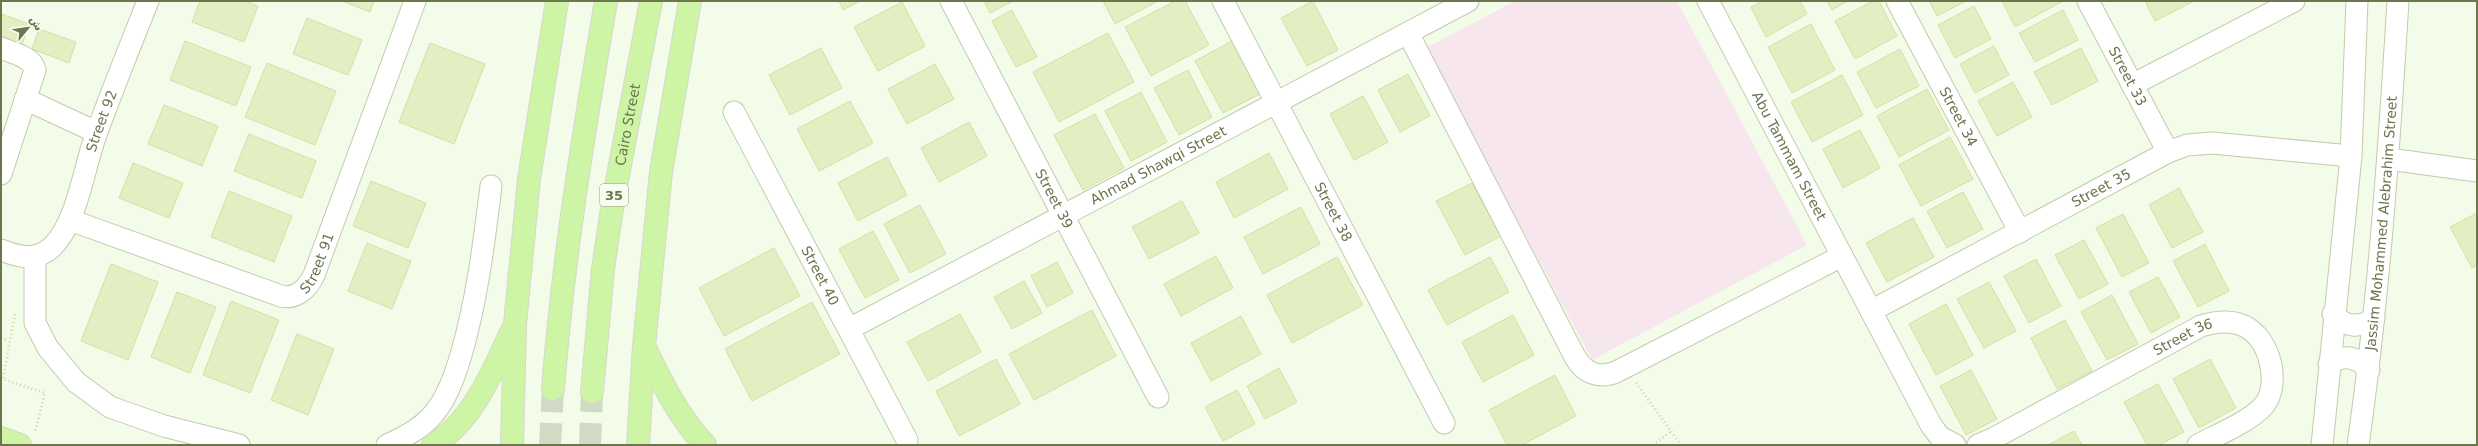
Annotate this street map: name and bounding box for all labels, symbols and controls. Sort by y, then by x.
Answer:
north arrow [8,8,48,48]
text: ش [27,14,46,33]
street label: Street 33 [2106,44,2150,109]
street label: Cairo Street [612,82,643,167]
street label: Street 34 [1936,84,1981,149]
street label: Street 92 [83,88,120,154]
street label: Abu Tammam Street [1749,89,1830,223]
street label: Jassim Mohammed Alebrahim Street [2362,95,2400,352]
street label: Ahmad Shawqi Street [1088,122,1229,208]
street label: Street 35 [2069,165,2133,210]
street label: Street 39 [1032,166,1076,231]
street label: Street 38 [1311,179,1356,244]
road number: 35 [600,184,628,206]
street label: Street 91 [296,230,337,297]
street label: Street 40 [798,243,843,308]
street label: Street 36 [2150,315,2214,358]

